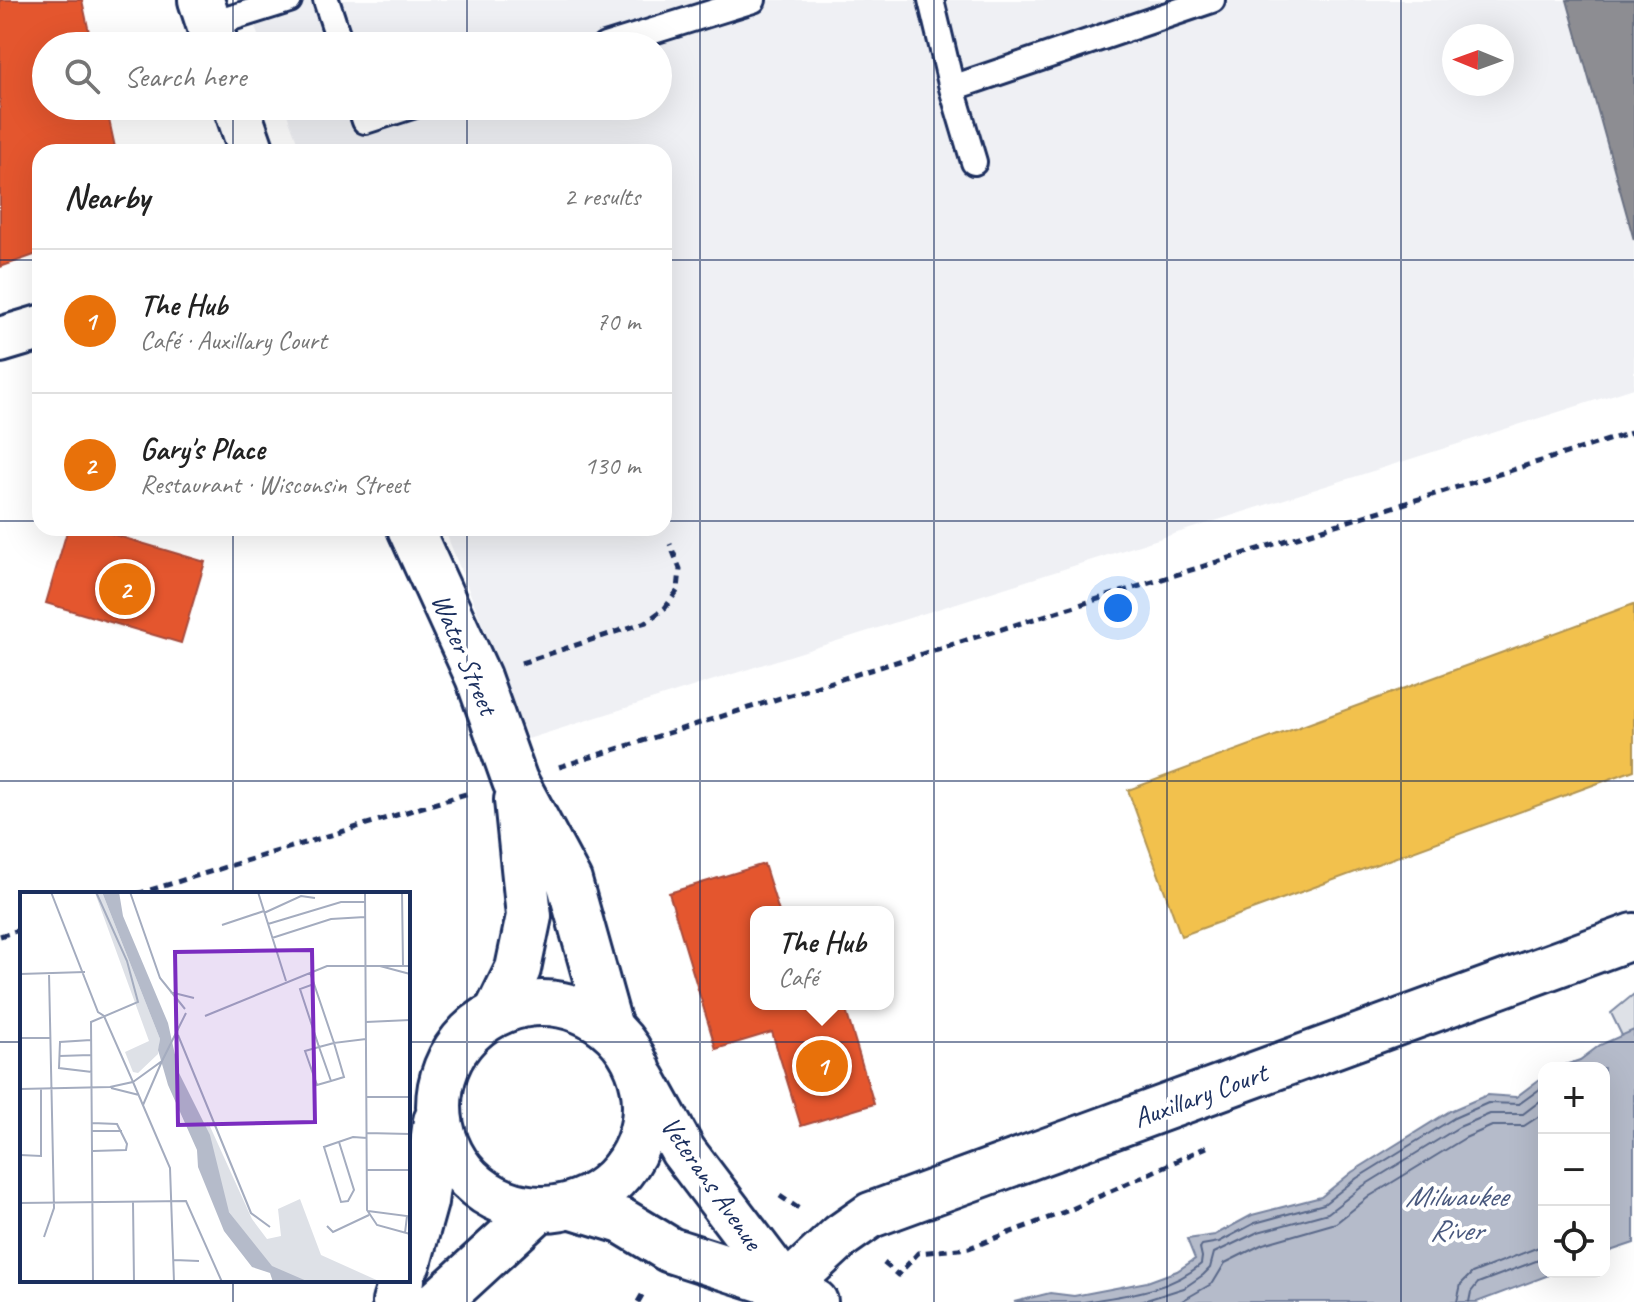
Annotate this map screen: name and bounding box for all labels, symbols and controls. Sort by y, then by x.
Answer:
north arrow [1442,24,1514,96]
search box [32,32,672,120]
icon: search [60,54,104,98]
text: Search here [124,57,246,95]
text: Nearby [64,175,150,218]
text: 2 results [564,180,640,213]
text: The Hub [140,286,227,324]
text: 1 [84,305,96,338]
text: 70 m [596,305,640,338]
text: Café · Auxillary Court [140,324,327,357]
text: Gary's Place [140,430,265,468]
text: 2 [84,449,96,482]
text: 130 m [584,449,640,482]
text: Restaurant · Wisconsin Street [140,468,409,501]
pin: 2 [99,559,151,619]
street label: Water Street [424,588,507,722]
your location [1098,588,1138,628]
inset map [20,892,410,1282]
popup [750,906,894,1010]
text: The Hub [778,923,866,961]
text: Café [778,961,818,994]
pin: 1 [796,1036,848,1096]
street label: Auxillary Court [1129,1054,1274,1135]
map controls [1538,1062,1610,1278]
button: + [1538,1062,1610,1134]
street label: Veterans Avenue [653,1109,772,1258]
button: − [1538,1134,1610,1206]
water label: Milwaukee River [1405,1177,1511,1249]
button: locate [1538,1206,1610,1278]

